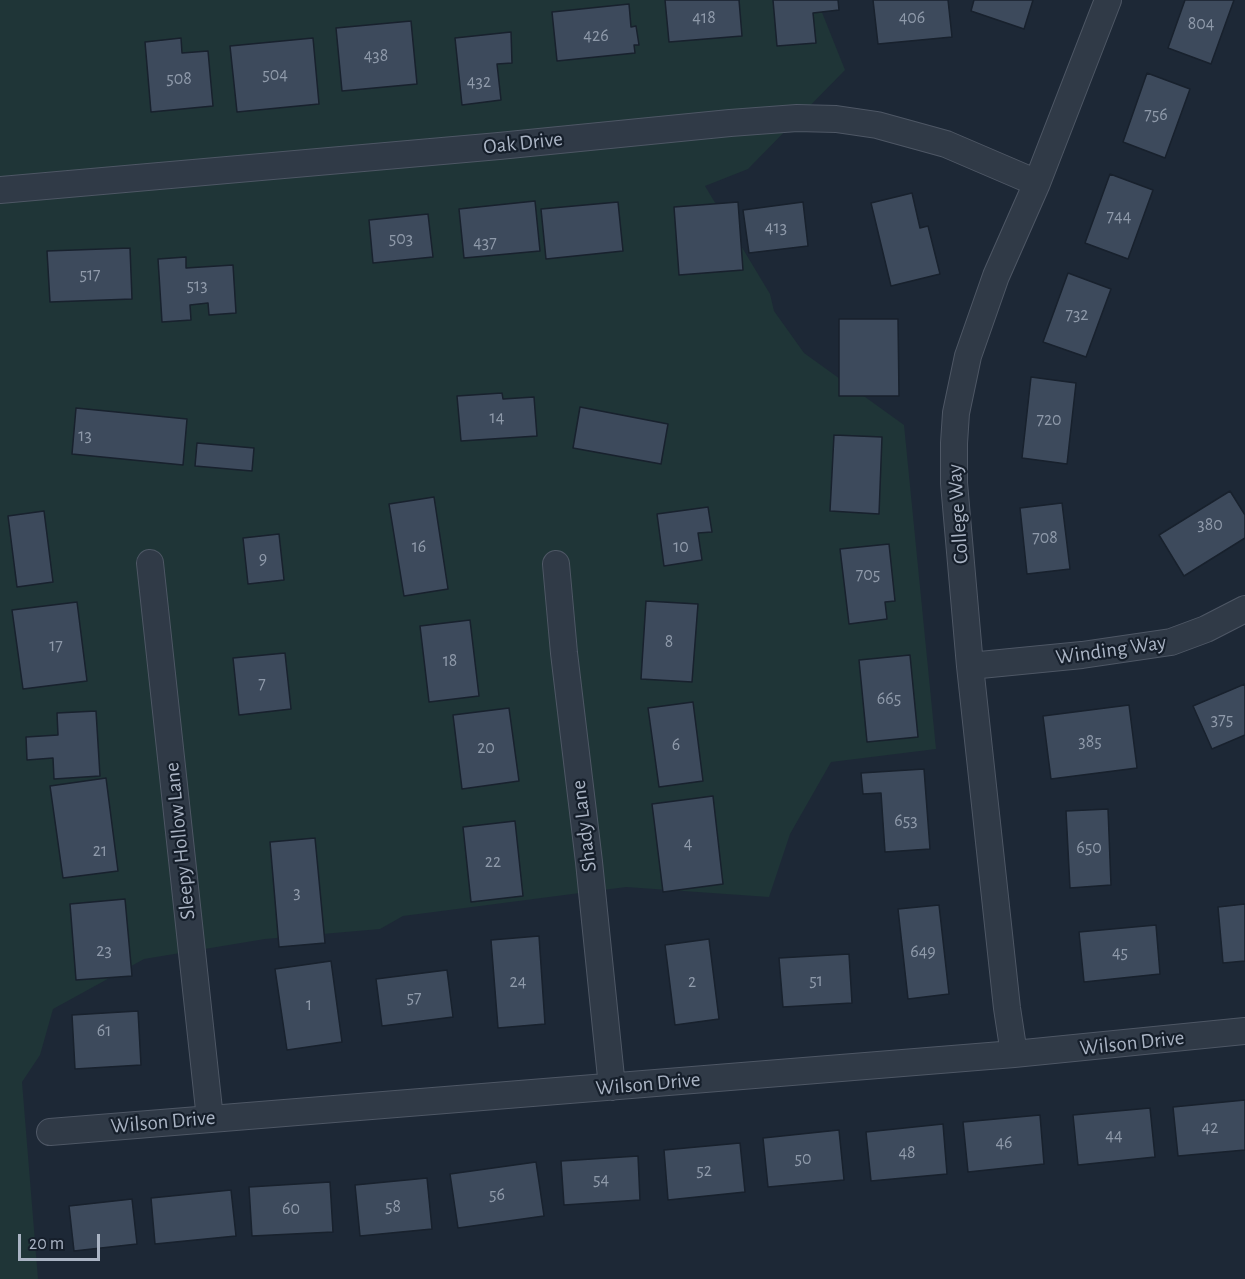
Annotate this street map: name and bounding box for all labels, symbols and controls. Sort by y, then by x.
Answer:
house number: 418 [692,7,716,29]
house number: 406 [899,7,925,29]
house number: 804 [1188,13,1214,35]
house number: 426 [583,25,609,47]
house number: 438 [364,45,388,67]
house number: 504 [262,64,288,86]
house number: 508 [166,68,192,90]
house number: 432 [467,71,491,93]
house number: 756 [1144,104,1168,126]
street label: Oak Drive [482,126,564,160]
house number: 744 [1107,206,1131,228]
house number: 413 [765,217,787,239]
house number: 503 [389,228,413,250]
house number: 437 [473,232,497,254]
house number: 517 [79,264,101,286]
house number: 513 [186,275,208,297]
house number: 732 [1065,304,1089,326]
house number: 14 [490,407,504,429]
house number: 720 [1036,409,1062,431]
house number: 13 [78,425,92,447]
street label: College Way [942,463,974,565]
house number: 380 [1197,514,1223,536]
house number: 708 [1032,527,1058,549]
house number: 16 [412,536,426,558]
house number: 10 [673,536,689,558]
house number: 9 [259,548,267,570]
house number: 705 [856,564,880,586]
street label: Winding Way [1054,630,1168,670]
house number: 8 [665,631,673,653]
house number: 17 [49,635,63,657]
house number: 18 [443,650,457,672]
house number: 7 [258,673,266,695]
house number: 665 [877,688,901,710]
house number: 375 [1211,709,1233,731]
house number: 385 [1078,731,1102,753]
house number: 6 [672,734,680,756]
house number: 20 [477,737,495,759]
street label: Sleepy Hollow Lane [159,761,201,921]
street label: Shady Lane [566,779,602,873]
house number: 653 [894,810,918,832]
house number: 4 [684,833,692,855]
house number: 650 [1076,837,1102,859]
house number: 21 [93,840,107,862]
house number: 22 [485,851,501,873]
house number: 3 [293,882,301,904]
house number: 23 [96,940,112,962]
house number: 649 [910,941,936,963]
house number: 45 [1112,942,1128,964]
house number: 51 [809,970,823,992]
house number: 24 [510,971,526,993]
house number: 2 [688,971,696,993]
house number: 57 [406,987,422,1009]
house number: 1 [306,994,312,1016]
house number: 61 [97,1020,111,1042]
street label: Wilson Drive [1079,1025,1185,1061]
street label: Wilson Drive [595,1067,701,1101]
street label: Wilson Drive [110,1105,216,1139]
house number: 42 [1202,1117,1218,1139]
house number: 44 [1105,1125,1123,1147]
house number: 46 [995,1132,1013,1154]
house number: 48 [898,1142,916,1164]
house number: 50 [794,1148,812,1170]
house number: 52 [696,1160,712,1182]
house number: 54 [593,1169,609,1191]
house number: 56 [489,1184,505,1206]
house number: 58 [385,1196,401,1218]
house number: 60 [282,1198,300,1220]
scale bar [21,1222,104,1260]
text: 20 m [29,1235,64,1253]

